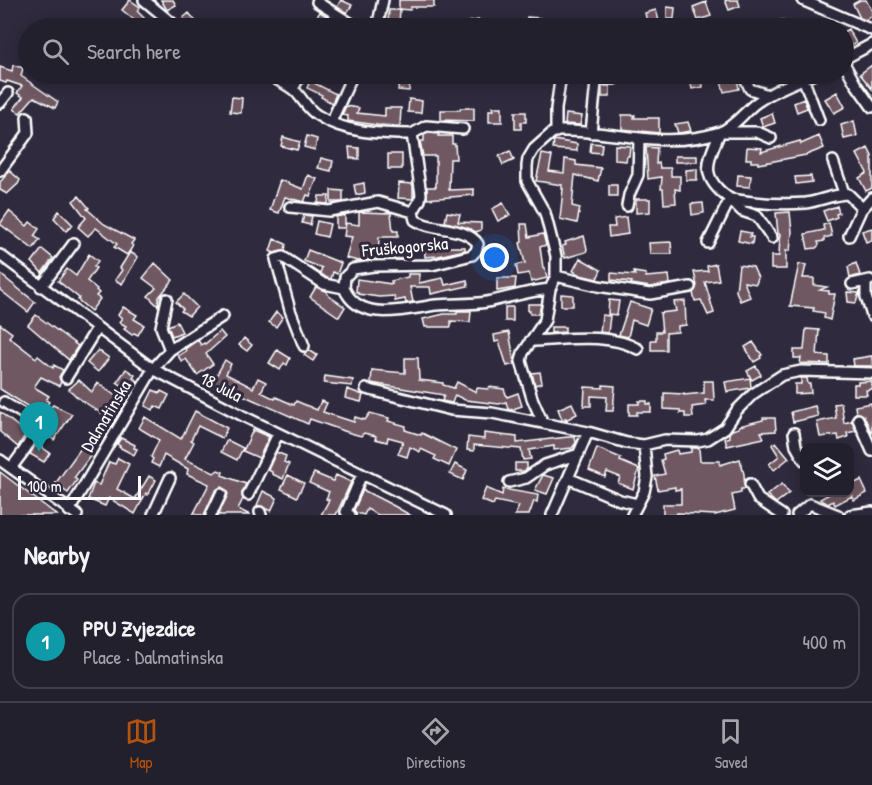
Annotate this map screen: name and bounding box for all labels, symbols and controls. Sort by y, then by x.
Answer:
search box [18,18,854,84]
icon: search [39,35,72,68]
text: Search here [87,36,181,66]
street label: Fruškogorska [360,230,449,263]
your location [480,243,509,272]
street label: 18 Jula [196,365,247,408]
street label: Dalmatinska [74,375,137,456]
pin: 1 [20,402,58,452]
map controls [800,443,854,497]
button: layers [800,443,854,497]
scale bar [18,473,141,501]
text: 100 m [27,475,62,497]
text: Nearby [24,537,90,572]
text: PPU Zvjezdice [83,613,195,643]
text: 1 [42,628,49,655]
text: 400 m [802,628,846,655]
text: Place · Dalmatinska [83,643,223,670]
tab: Map [125,715,158,773]
tab: Directions [407,715,465,773]
tab: Saved [714,715,747,773]

